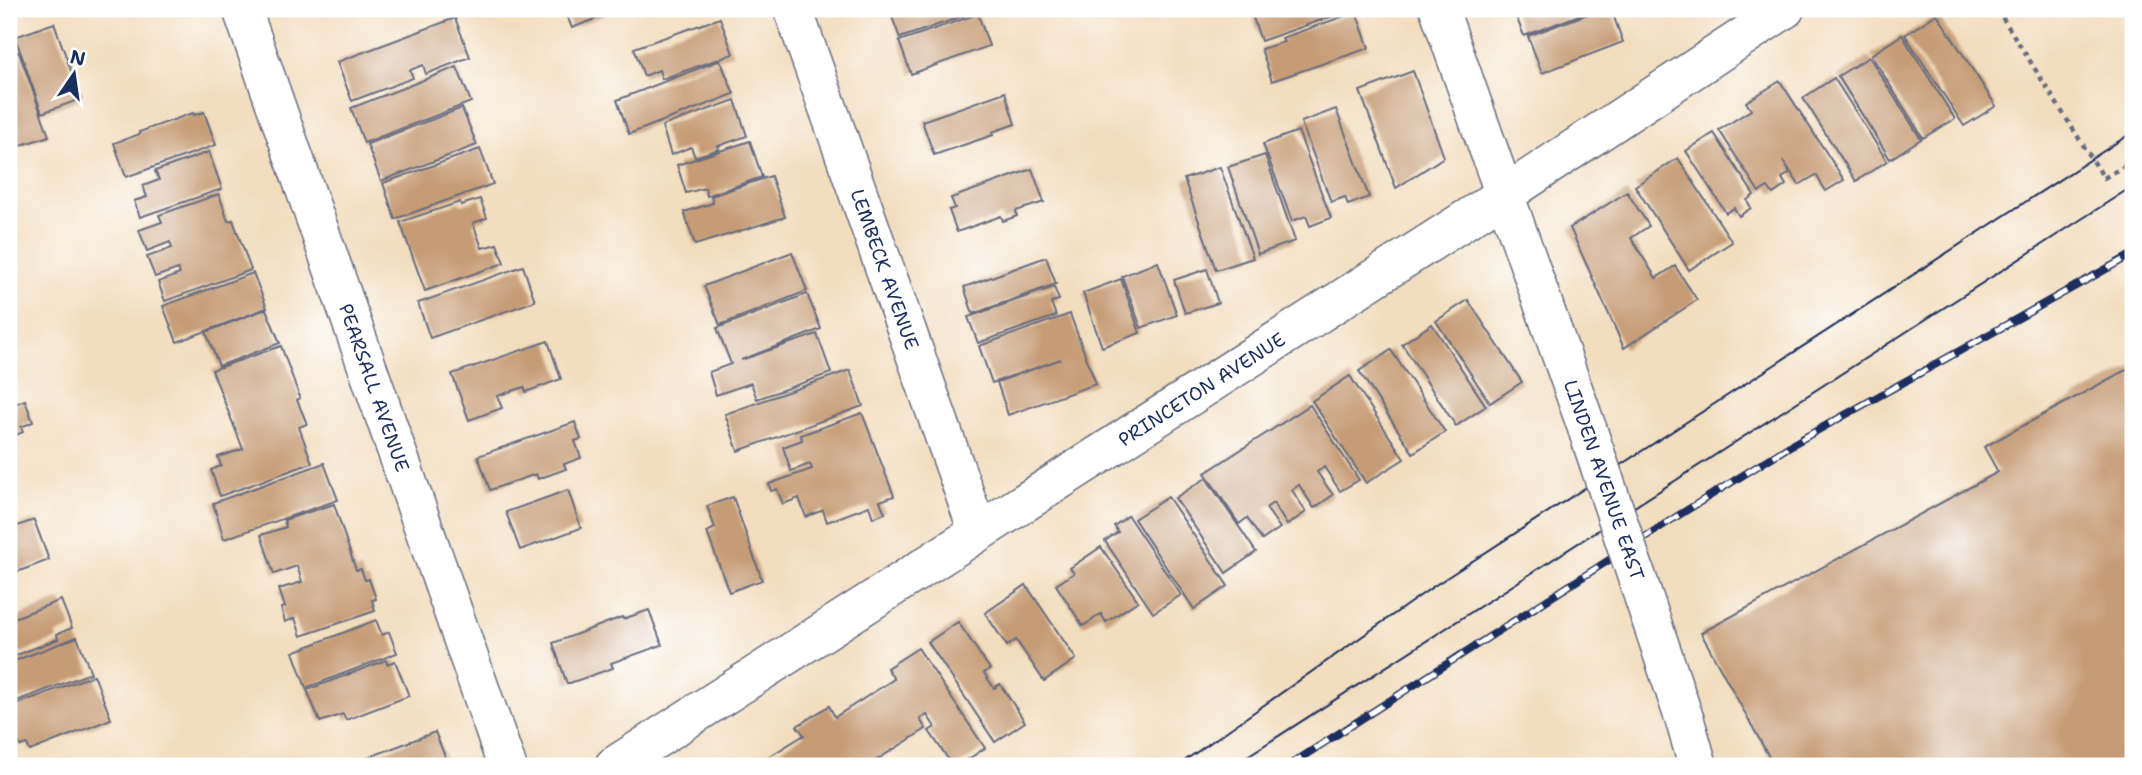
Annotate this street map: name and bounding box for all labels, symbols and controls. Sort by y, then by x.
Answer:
north arrow [38,38,108,108]
text: N [68,44,88,72]
street label: LEMBECK AVENUE [845,185,925,353]
street label: PEARSALL AVENUE [334,300,416,475]
street label: PRINCETON AVENUE [1113,326,1290,452]
street label: LINDEN AVENUE EAST [1558,376,1650,584]

